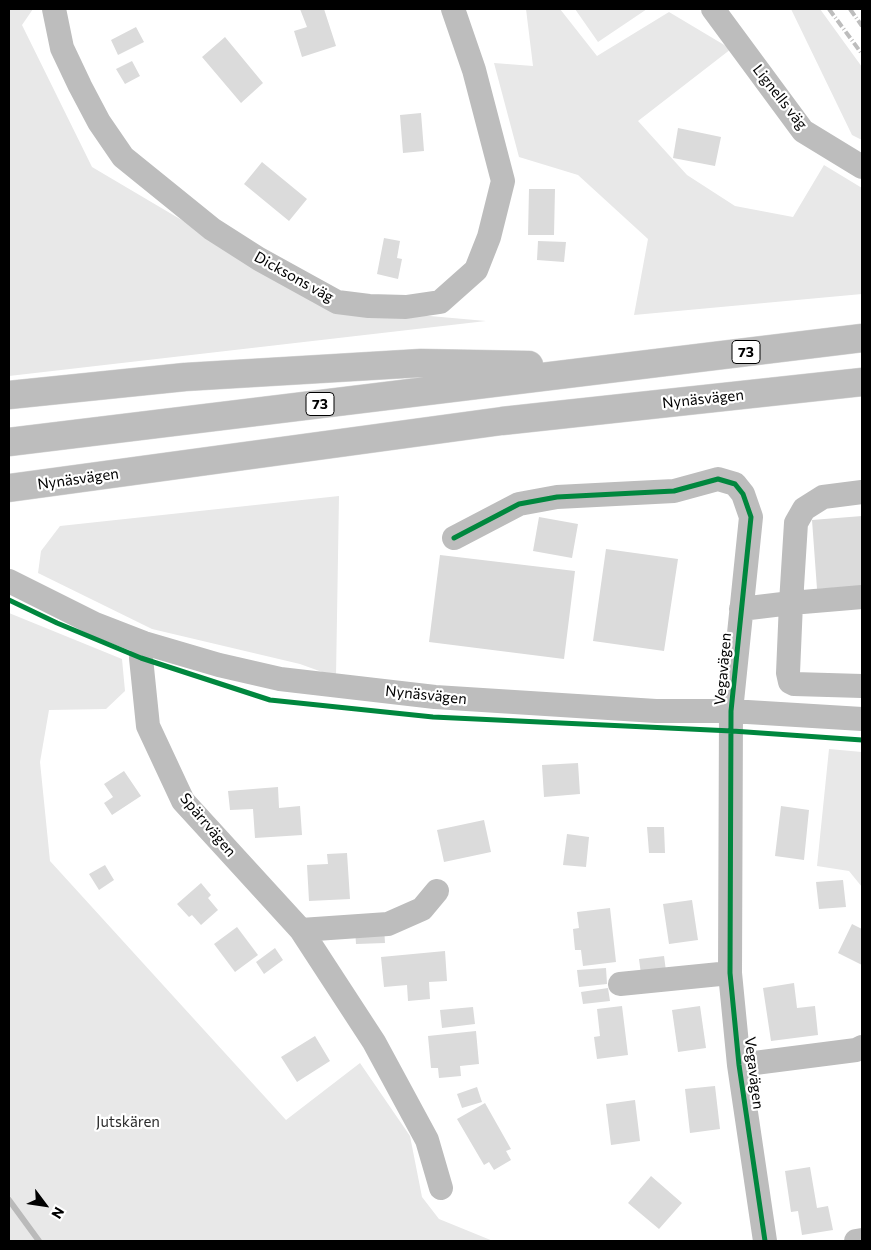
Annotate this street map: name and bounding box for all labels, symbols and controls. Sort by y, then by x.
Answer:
street label: Lignells väg [749,61,811,133]
street label: Dicksons väg [251,248,337,306]
road number: 73 [732,341,760,364]
street label: Nynäsvägen [661,386,745,412]
road number: 73 [306,392,334,416]
street label: Nynäsvägen [36,464,120,494]
street label: Vegavägen [711,632,735,706]
street label: Nynäsvägen [384,682,468,708]
street label: Spärrvägen [176,790,240,860]
street label: Vegavägen [741,1036,767,1110]
park label: Jutskären [96,1113,160,1131]
north arrow [20,1180,70,1230]
text: N [48,1204,68,1222]

